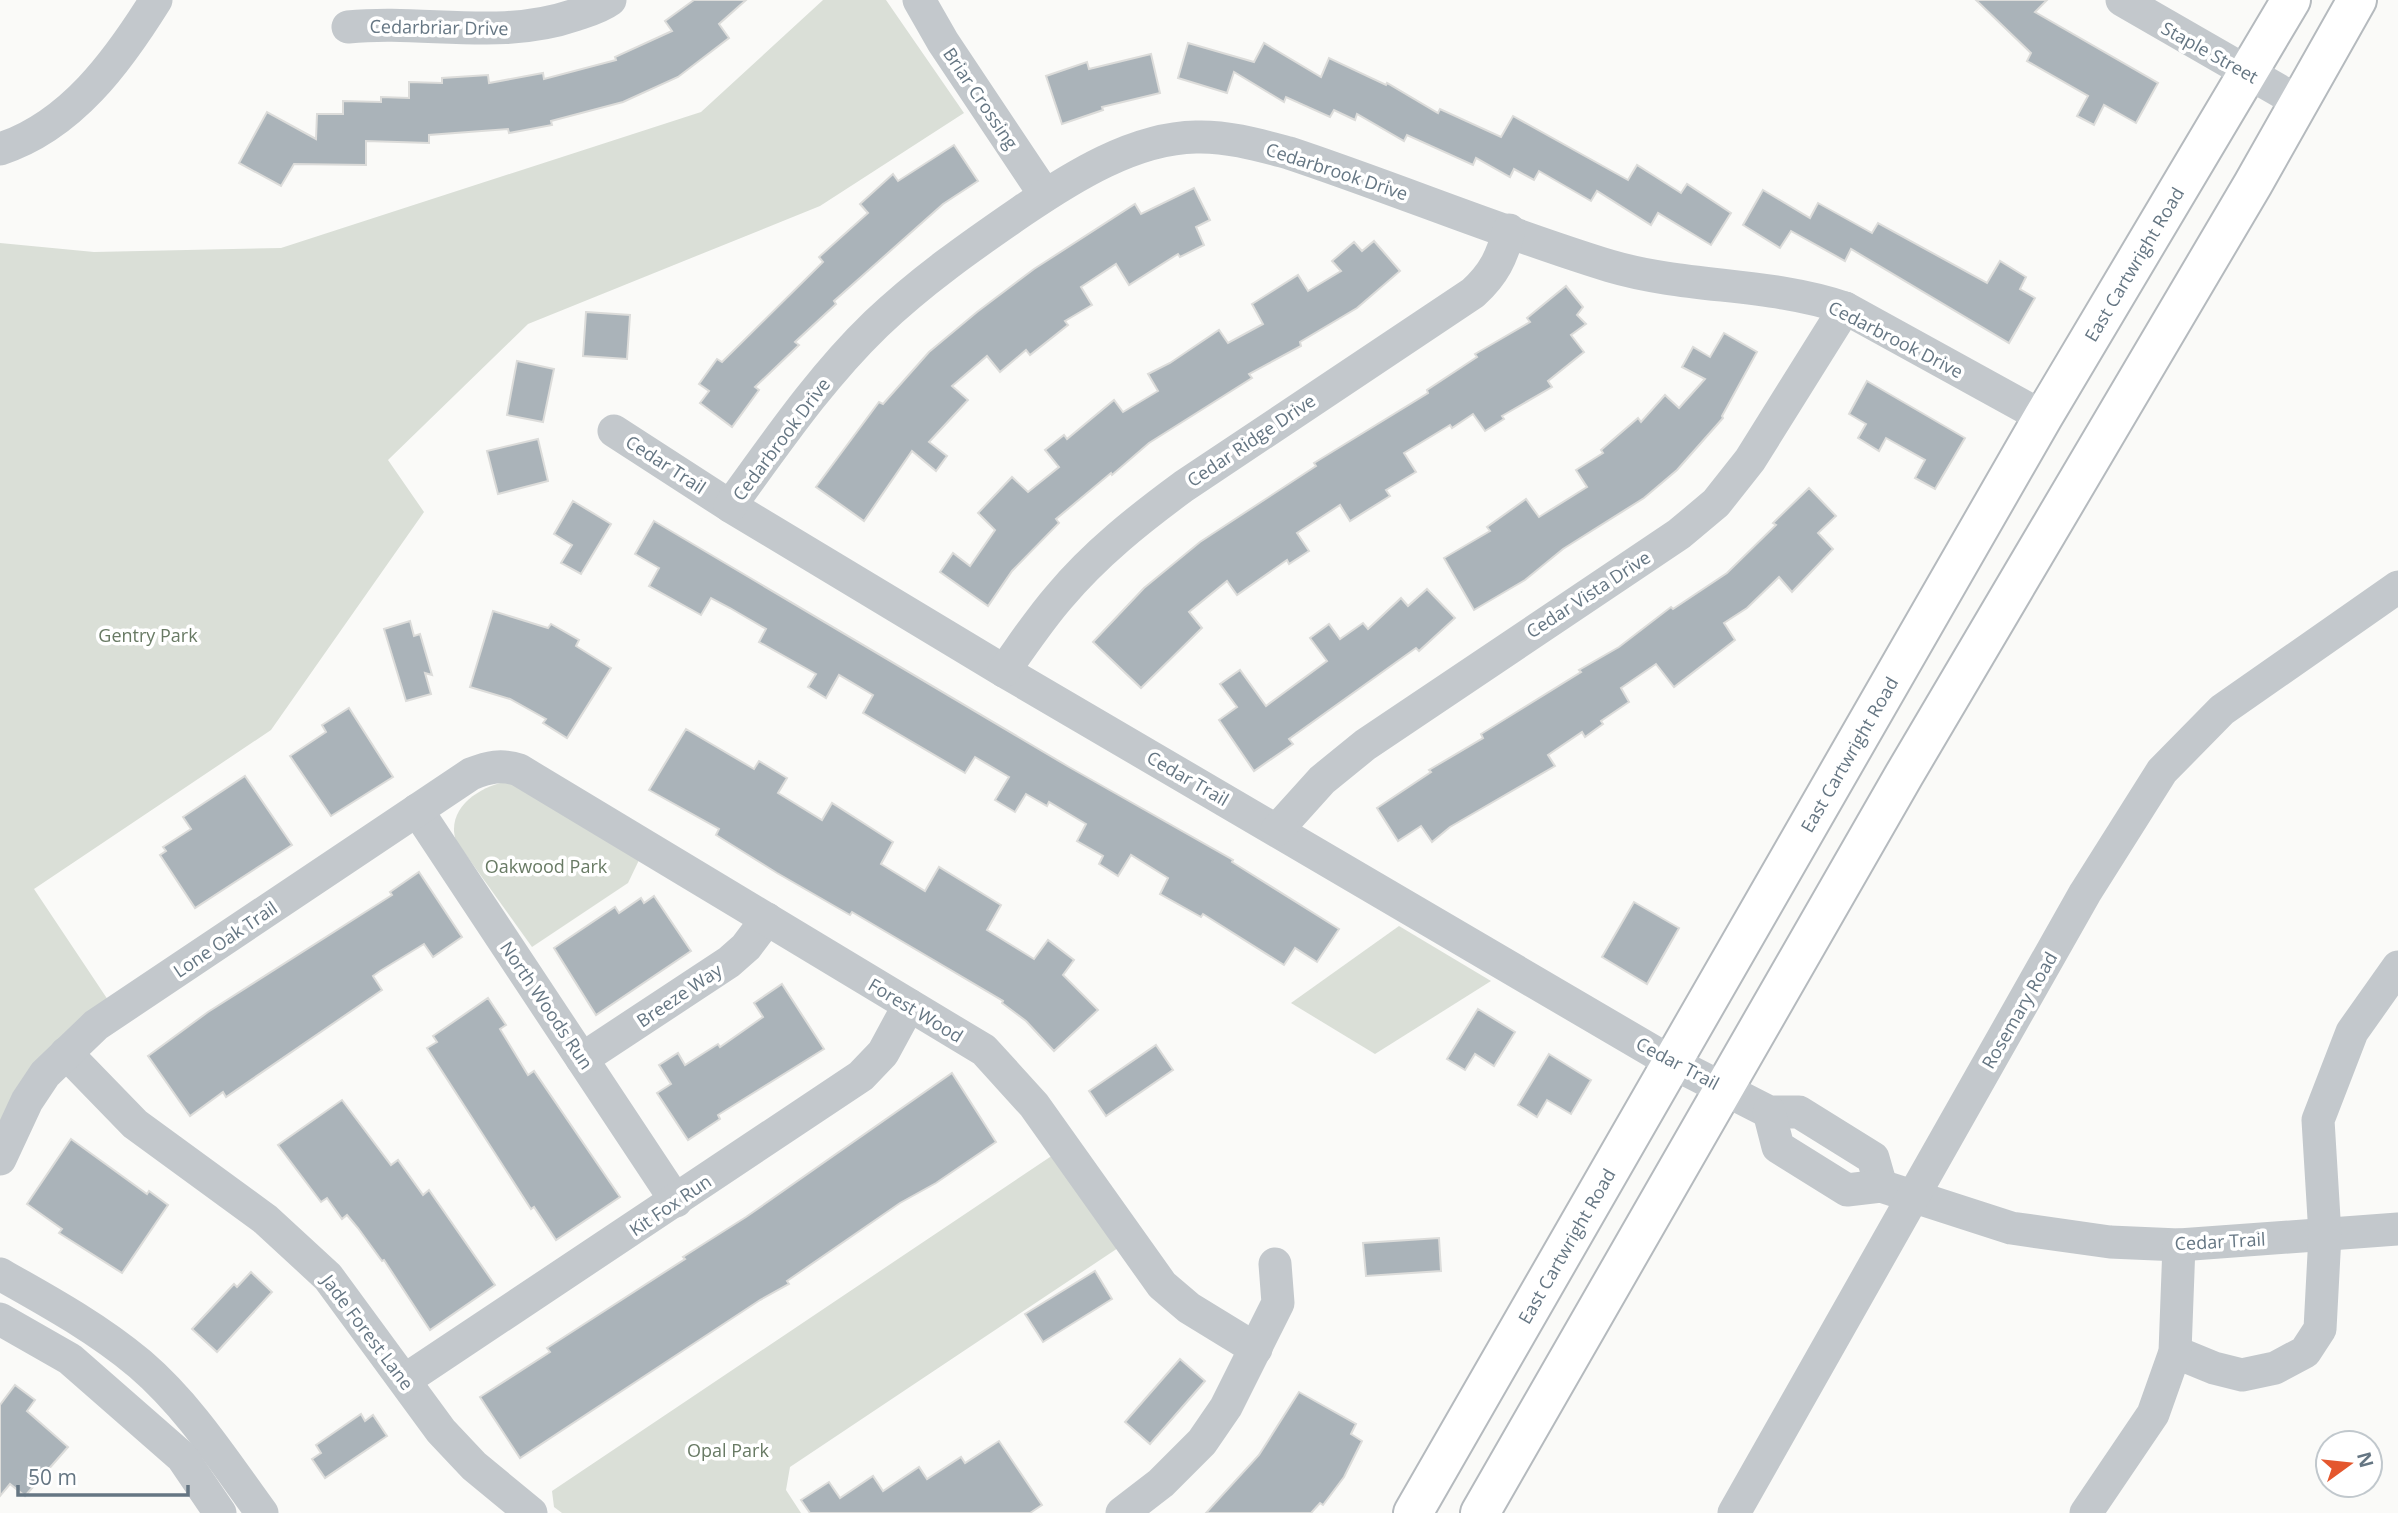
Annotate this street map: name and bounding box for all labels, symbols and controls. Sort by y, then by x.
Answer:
street label: Cedarbriar Drive [369,14,509,40]
street label: Staple Street [2157,16,2263,88]
street label: Briar Crossing [938,43,1024,154]
street label: Cedarbrook Drive [1263,137,1411,205]
street label: East Cartwright Road [2079,183,2189,346]
street label: Cedarbrook Drive [1825,295,1967,383]
street label: Cedarbrook Drive [727,373,835,505]
street label: Cedar Ridge Drive [1182,388,1320,492]
street label: Cedar Trail [621,429,711,499]
street label: Cedar Vista Drive [1521,545,1655,643]
park label: Gentry Park [98,623,198,647]
street label: East Cartwright Road [1795,672,1903,837]
street label: Cedar Trail [1143,745,1233,811]
park label: Oakwood Park [485,854,608,878]
street label: Lone Oak Trail [168,895,282,983]
street label: North Woods Run [495,936,599,1074]
street label: Rosemary Road [1976,947,2062,1073]
street label: Breeze Way [632,957,727,1032]
street label: Forest Wood [864,972,968,1048]
street label: Cedar Trail [1632,1031,1724,1095]
street label: East Cartwright Road [1512,1164,1621,1328]
street label: Kit Fox Run [624,1169,716,1241]
street label: Cedar Trail [2174,1227,2266,1255]
street label: Jade Forest Lane [316,1268,419,1395]
north arrow [2314,1429,2384,1499]
park label: Opal Park [687,1438,769,1462]
text: N [2351,1449,2380,1470]
scale bar [18,1454,187,1498]
text: 50 m [28,1463,77,1491]

